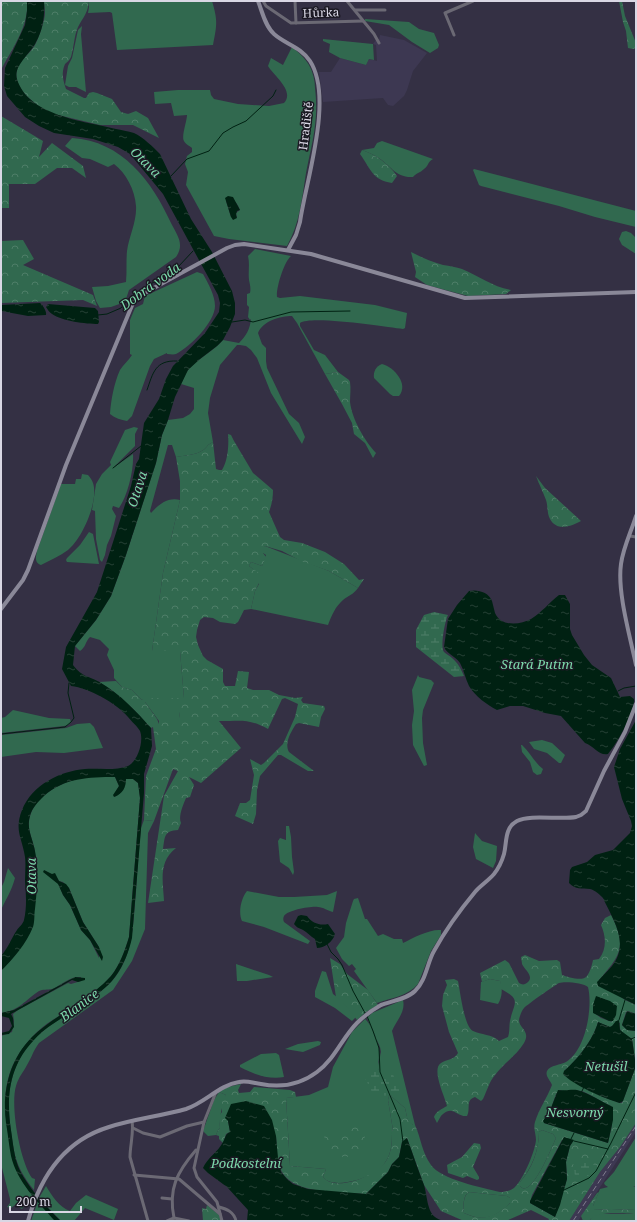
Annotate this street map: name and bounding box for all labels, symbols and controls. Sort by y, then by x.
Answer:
street label: Hůrka [302,3,340,22]
street label: Hradiště [294,101,317,151]
water label: Otava [127,143,166,182]
water label: Dobrá voda [115,258,184,315]
water label: Otava [123,468,151,509]
water label: Stará Putim [501,655,574,673]
water label: Otava [22,857,40,894]
water label: Blanice [55,984,103,1026]
water label: Netušil [584,1057,627,1075]
water label: Nesvorný [545,1103,604,1121]
water label: Podkostelní [210,1154,282,1172]
scale bar [10,1188,81,1214]
text: 200 m [16,1193,51,1210]

